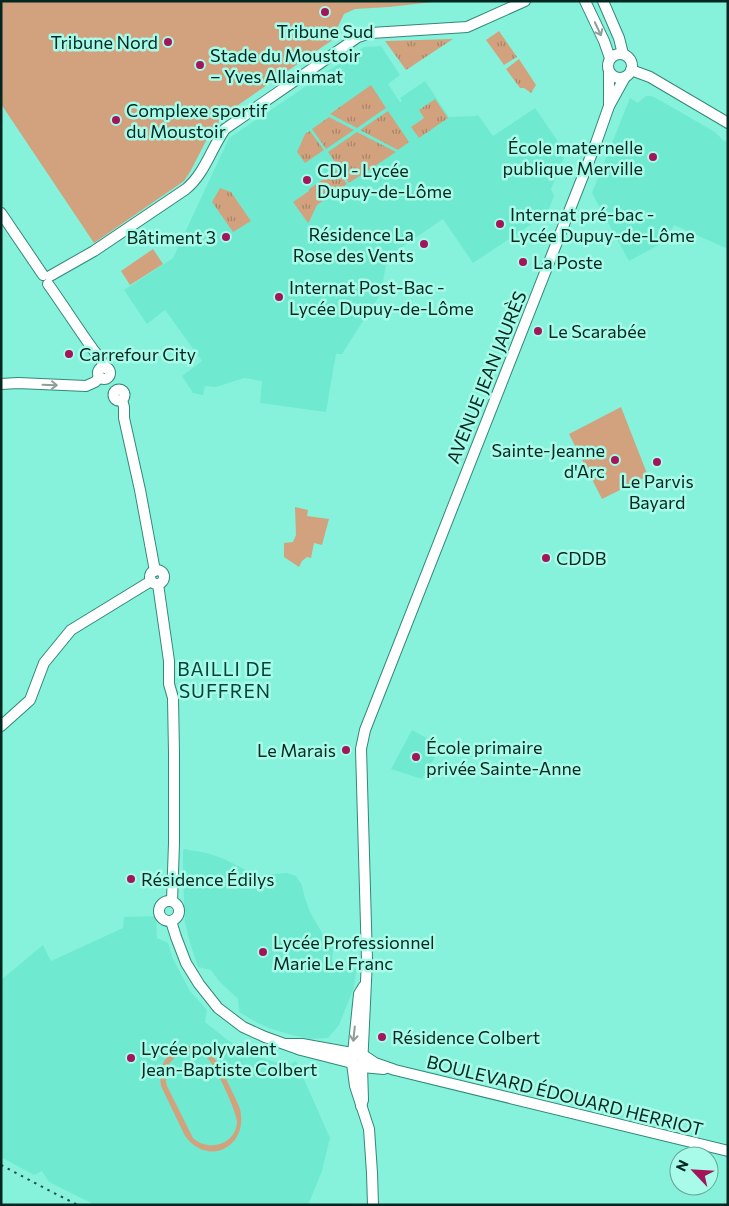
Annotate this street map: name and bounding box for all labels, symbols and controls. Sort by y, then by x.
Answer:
marker: Tribune Sud [319,6,331,18]
place label: Tribune Sud [277,20,373,42]
one-way arrow [594,22,604,37]
place label: Tribune Nord [51,31,158,53]
marker: Tribune Nord [162,36,174,48]
place label: Stade du Moustoir – Yves Allainmat [210,44,360,87]
marker: Stade du Moustoir – Yves Allainmat [194,59,206,71]
place label: Complexe sportif du Moustoir [126,99,268,142]
marker: Complexe sportif du Moustoir [110,114,122,126]
place label: École maternelle publique Merville [503,136,643,179]
marker: École maternelle publique Merville [647,151,659,163]
place label: CDI - Lycée Dupuy-de-Lôme [317,159,452,202]
marker: CDI - Lycée Dupuy-de-Lôme [301,174,313,186]
place label: Internat pré-bac - Lycée Dupuy-de-Lôme [510,203,695,246]
marker: Internat pré-bac - Lycée Dupuy-de-Lôme [494,218,506,230]
place label: Résidence La Rose des Vents [293,223,414,266]
place label: Bâtiment 3 [126,226,216,248]
marker: Bâtiment 3 [220,231,232,243]
marker: Résidence La Rose des Vents [418,238,430,250]
place label: La Poste [533,251,603,273]
marker: La Poste [517,256,529,268]
place label: Internat Post-Bac - Lycée Dupuy-de-Lôme [289,276,474,319]
street label: AVENUE JEAN JAURÈS [441,288,531,466]
marker: Internat Post-Bac - Lycée Dupuy-de-Lôme [273,291,285,303]
place label: Le Scarabée [548,320,646,342]
marker: Le Scarabée [532,325,544,337]
place label: Carrefour City [79,343,196,365]
marker: Carrefour City [63,348,75,360]
one-way arrow [42,380,58,389]
place label: Sainte-Jeanne d'Arc [491,439,605,482]
marker: Sainte-Jeanne d'Arc [609,454,621,466]
marker: Le Parvis Bayard [651,456,663,468]
place label: Le Parvis Bayard [620,470,694,513]
place label: CDDB [556,547,606,569]
marker: CDDB [540,552,552,564]
district label: BAILLI DE SUFFREN [177,657,273,702]
place label: École primaire privée Sainte-Anne [426,736,581,779]
place label: Le Marais [257,739,336,761]
marker: Le Marais [340,744,352,756]
marker: École primaire privée Sainte-Anne [410,751,422,763]
place label: Résidence Édilys [141,868,275,890]
marker: Résidence Édilys [125,873,137,885]
place label: Lycée Professionnel Marie Le Franc [273,931,435,974]
marker: Lycée Professionnel Marie Le Franc [257,946,269,958]
one-way arrow [349,1026,359,1042]
place label: Résidence Colbert [392,1026,540,1048]
marker: Résidence Colbert [376,1031,388,1043]
place label: Lycée polyvalent Jean-Baptiste Colbert [141,1037,317,1080]
street label: BOULEVARD ÉDOUARD HERRIOT [424,1050,706,1140]
marker: Lycée polyvalent Jean-Baptiste Colbert [125,1052,137,1064]
north arrow [669,1146,719,1196]
text: N [672,1157,692,1174]

